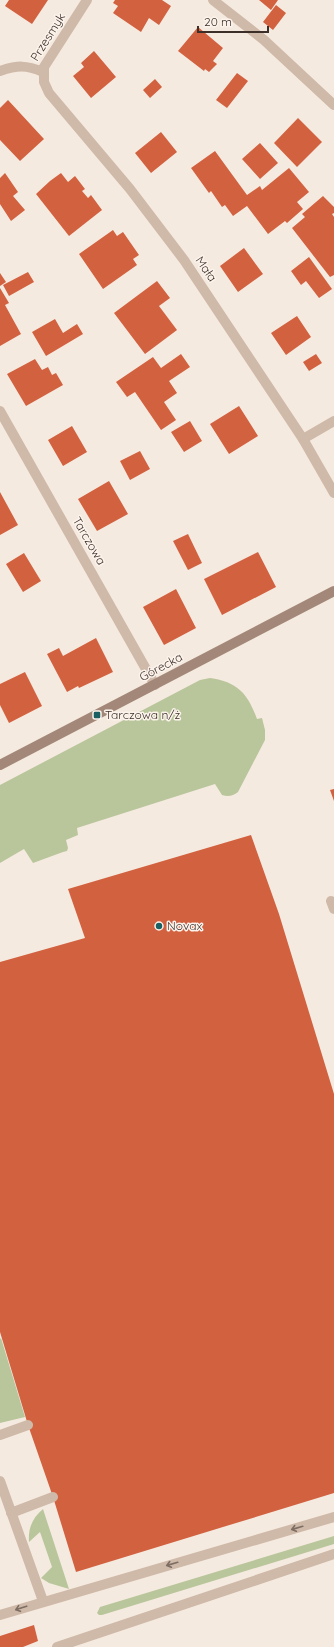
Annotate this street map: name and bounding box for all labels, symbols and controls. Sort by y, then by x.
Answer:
scale bar [198,8,268,34]
street label: Przesmyk [27,10,68,64]
text: 20 m [204,14,232,29]
street label: Mała [193,253,220,284]
street label: Tarczowa [70,514,109,568]
street label: Górecka [137,649,185,684]
place label: Tarczowa n/ż [105,707,181,722]
marker: Tarczowa n/ż [92,710,102,720]
place label: Novax [167,918,203,933]
marker: Novax [154,921,164,931]
one-way arrow [290,1525,303,1532]
one-way arrow [165,1561,178,1568]
one-way arrow [15,1605,28,1612]

